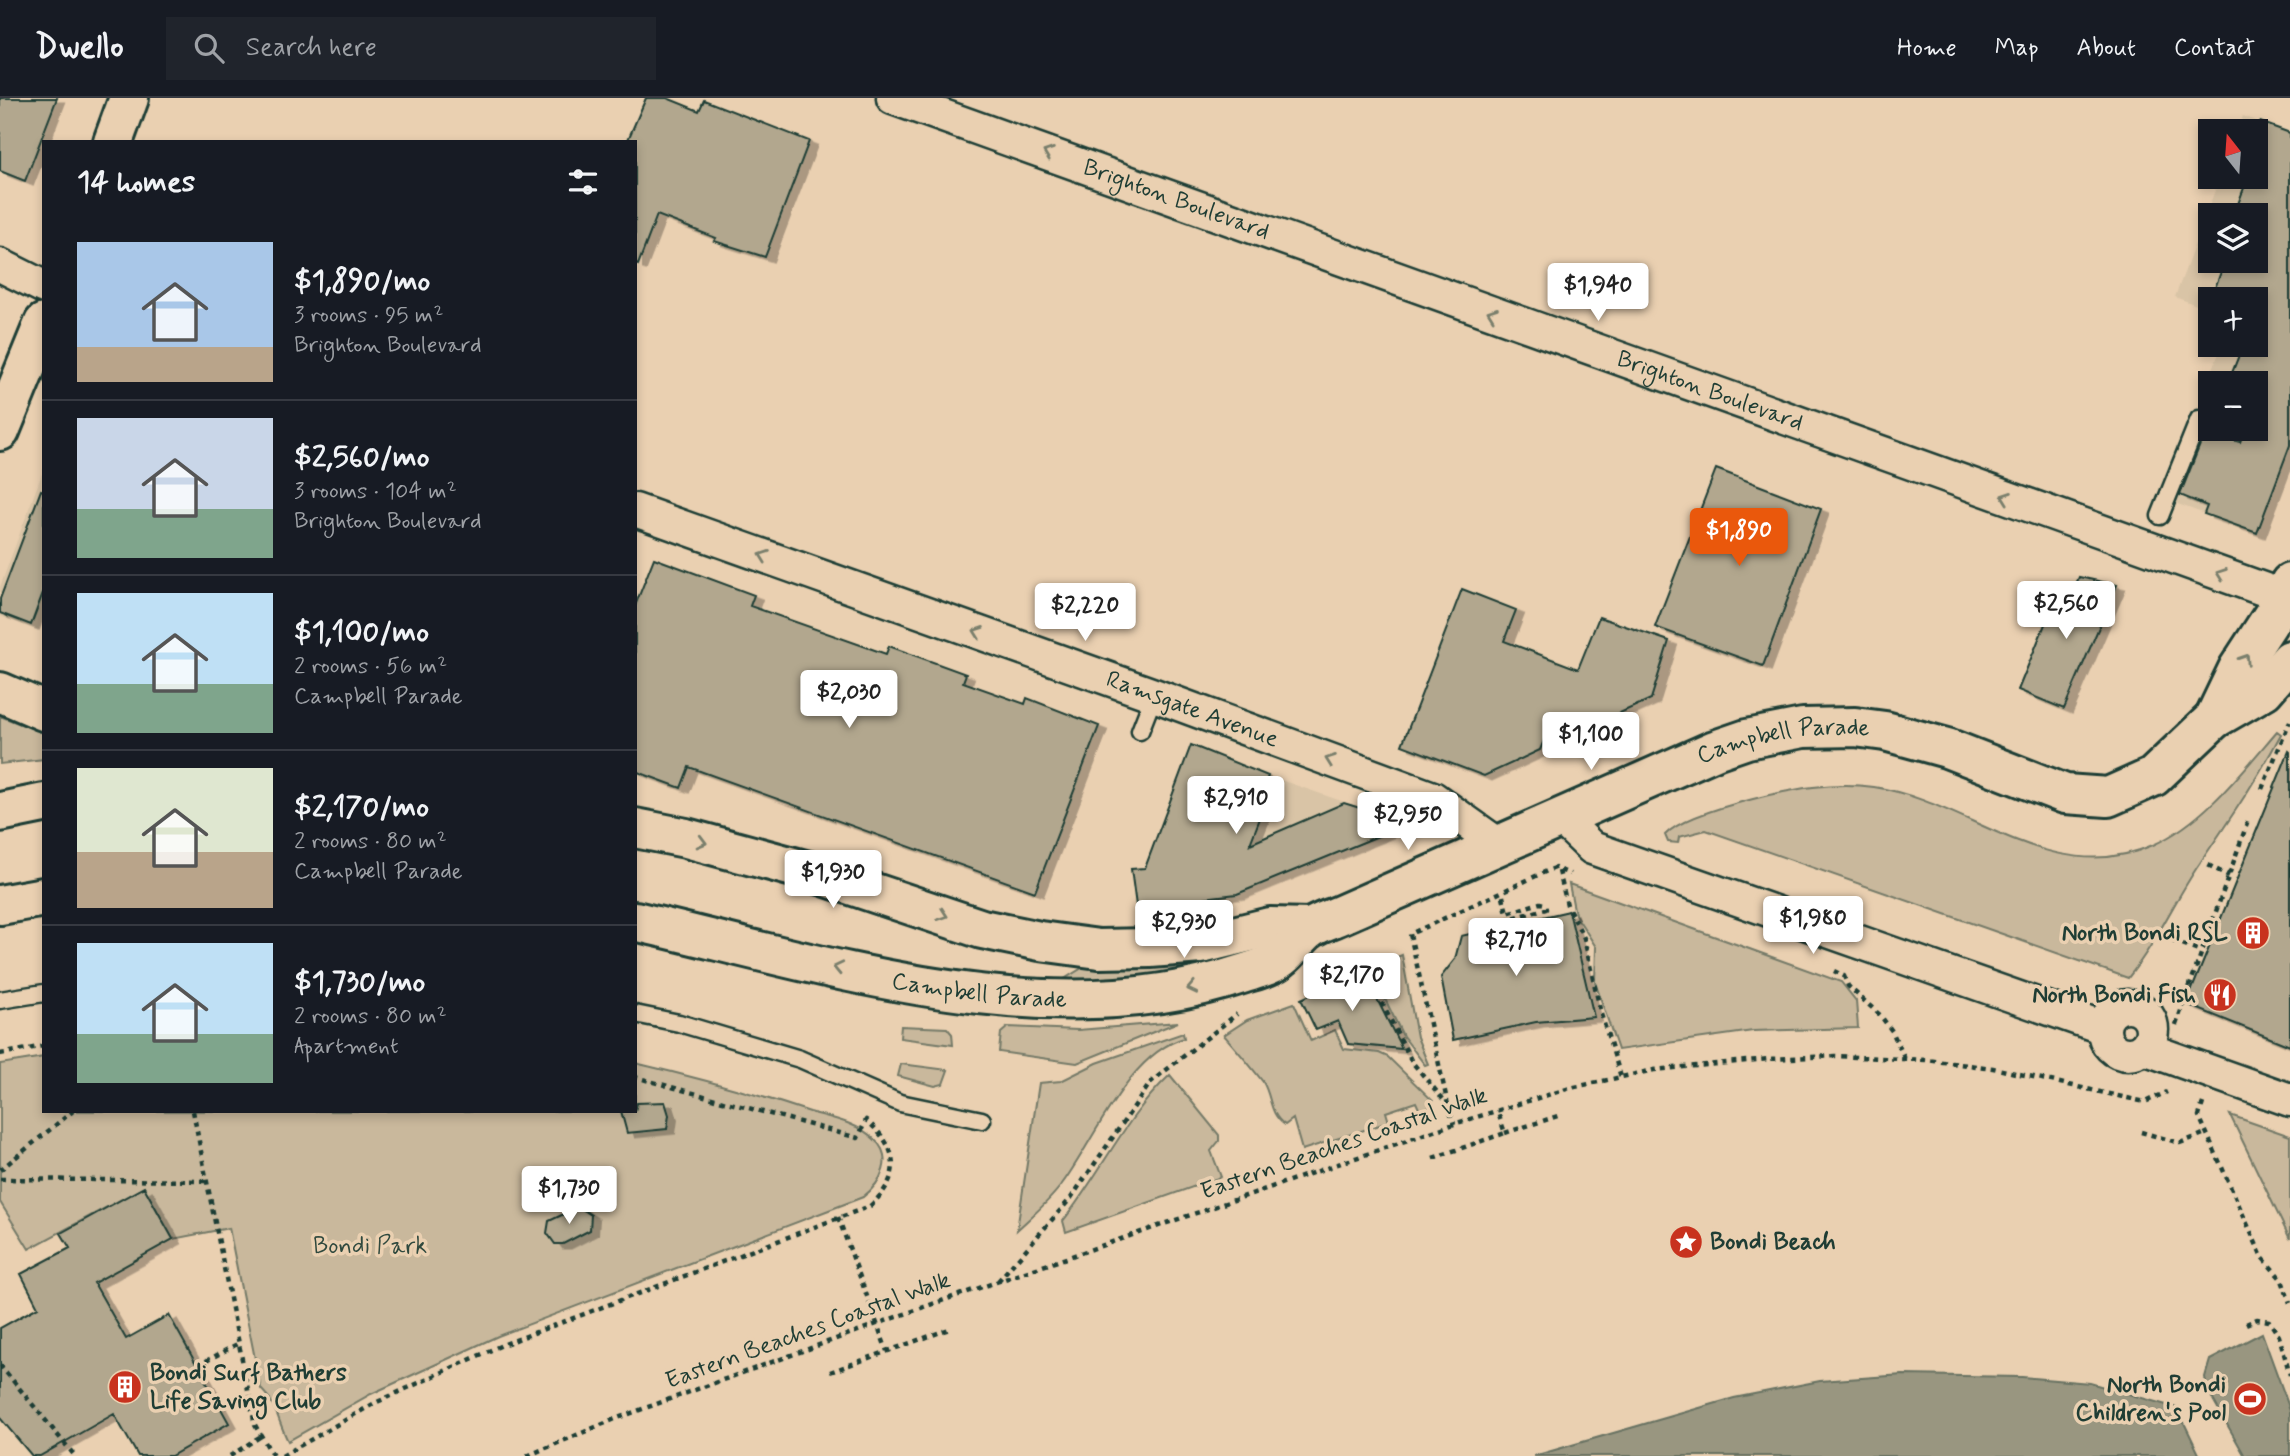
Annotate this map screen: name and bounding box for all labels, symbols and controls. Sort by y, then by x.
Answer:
search box [166,17,656,80]
text: Dwello [35,26,124,70]
icon: search [190,29,228,67]
text: Search here [246,31,377,65]
text: Home [1897,33,1957,64]
text: Map [1995,33,2039,64]
text: About [2077,33,2136,64]
text: Contact [2174,33,2255,64]
north arrow [2198,119,2268,189]
map controls [2198,119,2268,441]
one-way arrow [1042,148,1054,162]
street label: Brighton Boulevard [1079,152,1274,247]
text: 14 homes [77,163,195,202]
icon: filters [564,163,602,201]
button: layers [2198,203,2268,273]
text: $1,890/mo [294,262,430,301]
pin: $1,940 [1541,264,1655,323]
icon: home [133,270,217,354]
text: $1,940 [1564,271,1632,301]
button: + [2198,287,2268,357]
text: 3 rooms · 95 m² [294,301,443,331]
one-way arrow [1487,307,1499,321]
text: Brighton Boulevard [294,331,482,361]
street label: Brighton Boulevard [1613,343,1808,439]
button: − [2198,371,2268,441]
text: $2,560/mo [294,438,430,477]
icon: home [133,446,217,530]
text: 3 rooms · 104 m² [294,477,457,507]
one-way arrow [2001,491,2013,505]
text: Brighton Boulevard [294,507,482,537]
pin: $1,890 [1682,508,1796,568]
text: $1,890 [1706,516,1772,546]
one-way arrow [758,550,770,564]
one-way arrow [2215,568,2227,582]
pin: $2,560 [2009,582,2123,641]
pin: $2,220 [1028,584,1142,643]
text: $2,560 [2033,589,2099,619]
text: $2,220 [1051,591,1119,621]
text: $1,100/mo [294,613,429,652]
icon: home [133,621,217,705]
one-way arrow [972,626,985,640]
text: 2 rooms · 56 m² [294,652,447,682]
one-way arrow [2237,653,2250,666]
street label: Ramsgate Avenue [1102,664,1283,755]
pin: $2,030 [792,670,906,730]
text: $2,030 [816,678,882,708]
text: Campbell Parade [294,682,463,712]
street label: Campbell Parade [1692,711,1872,772]
pin: $1,100 [1534,712,1648,772]
text: $1,100 [1558,720,1624,750]
one-way arrow [1324,755,1336,769]
pin: $2,910 [1179,776,1293,836]
text: $2,910 [1203,784,1269,814]
text: $2,170/mo [294,788,429,827]
pin: $2,950 [1351,792,1465,852]
icon: home [133,796,217,880]
text: $2,950 [1373,800,1443,830]
text: 2 rooms · 80 m² [294,827,447,857]
one-way arrow [696,834,708,848]
pin: $1,930 [776,850,890,910]
text: Campbell Parade [294,857,463,887]
text: $1,930 [801,858,865,888]
pin: $1,980 [1756,896,1870,956]
pin: $2,930 [1127,900,1241,960]
text: $1,980 [1779,904,1847,934]
one-way arrow [937,907,949,921]
text: $2,930 [1151,908,1217,938]
building icon: North Bondi RSL [2234,914,2272,952]
pin: $2,710 [1459,918,1573,978]
place label: North Bondi RSL [2062,918,2229,949]
text: $2,710 [1484,926,1548,956]
pin: $2,170 [1295,954,1409,1013]
text: $2,170 [1319,961,1385,991]
one-way arrow [832,962,844,976]
text: $1,730/mo [294,963,425,1002]
street label: Campbell Parade [889,965,1067,1015]
icon: home [133,971,217,1055]
restaurant icon: North Bondi Fish [2201,976,2239,1014]
one-way arrow [1186,980,1198,994]
place label: North Bondi Fish [2032,980,2196,1011]
text: 2 rooms · 80 m² [294,1002,447,1032]
text: Apartment [294,1032,399,1062]
street label: Eastern Beaches Coastal Walk [1197,1080,1491,1208]
pin: $1,730 [512,1166,626,1226]
text: $1,730 [538,1174,600,1204]
place icon: Bondi Beach [1667,1223,1705,1261]
place label: Bondi Beach [1710,1227,1836,1258]
park label: Bondi Park [313,1231,427,1262]
street label: Eastern Beaches Coastal Walk [661,1265,955,1397]
place label: Bondi Surf Bathers Life Saving Club [150,1358,347,1420]
building icon: Bondi Surf Bathers Life Saving Club [106,1368,144,1406]
place label: North Bondi Children's Pool [2075,1370,2226,1429]
sports icon: North Bondi Children's Pool [2231,1380,2269,1418]

